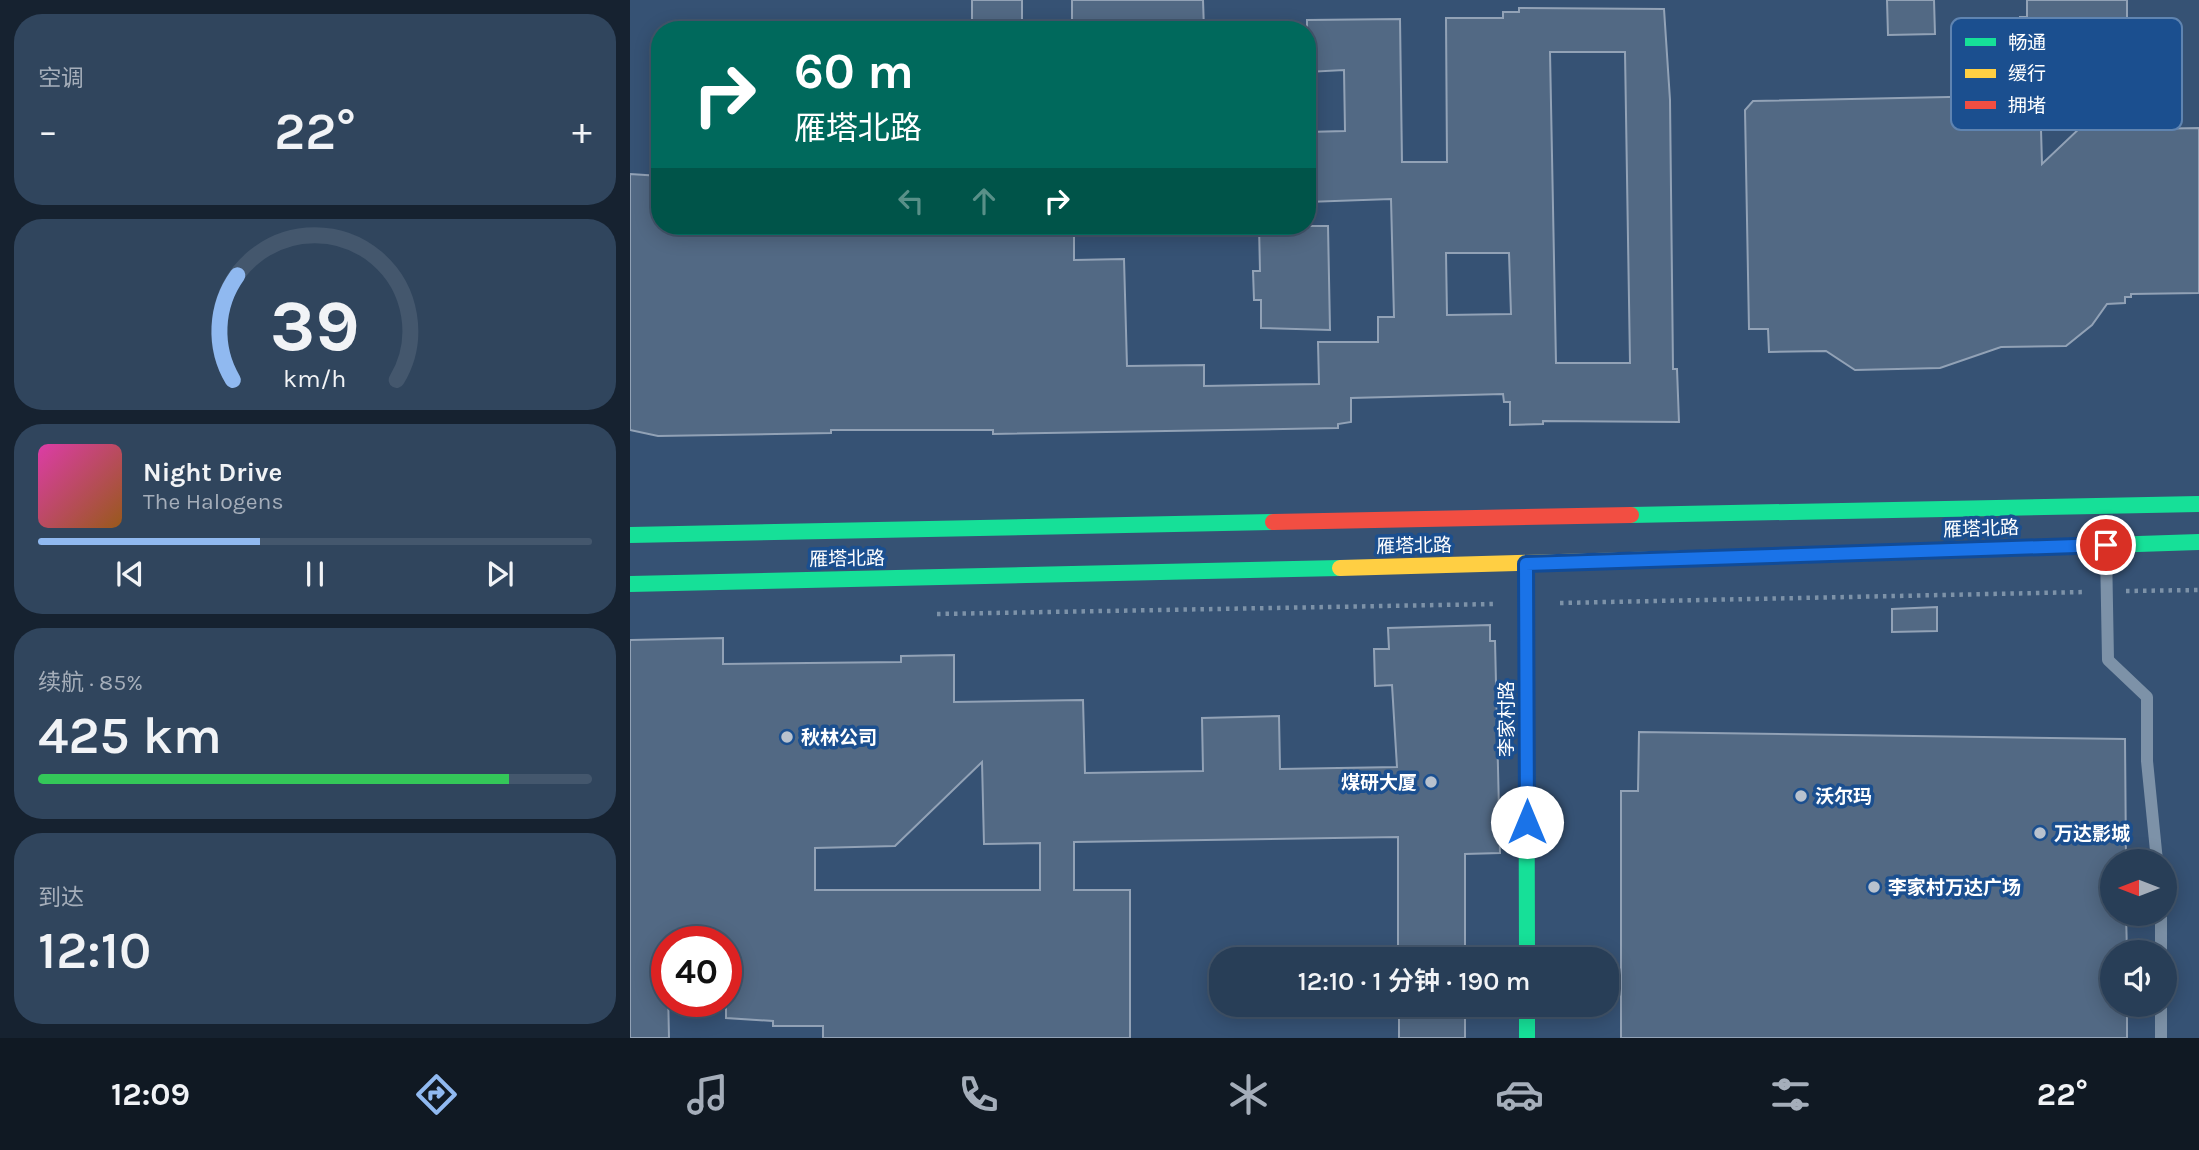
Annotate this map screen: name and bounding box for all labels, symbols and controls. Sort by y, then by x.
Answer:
legend [1951,18,2182,130]
text: 畅通 [2008,32,2046,54]
text: 60 m [794,43,914,100]
icon: right [679,49,770,140]
text: 缓行 [2008,63,2046,85]
text: 空调 [38,65,84,92]
text: 拥堵 [2008,95,2046,117]
text: 22° [274,101,356,162]
text: − [38,109,58,154]
text: + [572,109,592,154]
text: 雁塔北路 [794,110,922,147]
icon: left [892,182,930,220]
icon: ahead [965,182,1003,220]
icon: right [1038,182,1076,220]
text: 39 [270,284,360,369]
text: km/h [283,364,347,393]
text: Night Drive [143,457,282,488]
text: The Halogens [143,488,283,515]
pin [2076,515,2136,575]
street label: 雁塔北路 [1943,517,2019,541]
icon: arrive [2087,526,2125,564]
street label: 雁塔北路 [1376,534,1452,558]
street label: 雁塔北路 [809,547,885,571]
icon: previous [111,555,149,593]
icon: pause [296,555,334,593]
icon: next [481,555,519,593]
text: 续航 · 85% [38,669,143,696]
street label: 李家村路 [1496,681,1518,757]
text: 425 km [38,705,222,766]
place label: 秋林公司 [801,727,877,749]
marker: 秋林公司 [779,729,795,745]
place label: 煤研大厦 [1341,772,1417,794]
marker: 煤研大厦 [1423,774,1439,790]
position arrow [1490,785,1564,859]
place label: 沃尔玛 [1815,786,1872,808]
marker: 沃尔玛 [1793,788,1809,804]
place label: 万达影城 [2054,823,2130,845]
marker: 万达影城 [2032,825,2048,841]
north arrow [2100,849,2177,926]
map controls [2100,849,2177,1017]
place label: 李家村万达广场 [1888,877,2021,899]
marker: 李家村万达广场 [1866,879,1882,895]
text: 到达 [38,884,84,911]
text: 12:10 [38,920,151,981]
speed limit sign: 40 [651,926,742,1017]
button: sound [2100,940,2177,1017]
text: 12:10 · 1 分钟 · 190 m [1298,966,1530,997]
icon: directions [412,1070,461,1119]
icon: music [683,1070,732,1119]
icon: phone [954,1070,1003,1119]
icon: climate [1224,1070,1273,1119]
icon: car [1495,1070,1544,1119]
icon: filters [1766,1070,1815,1119]
text: 12:09 [111,1076,190,1113]
text: 22° [2037,1076,2088,1113]

